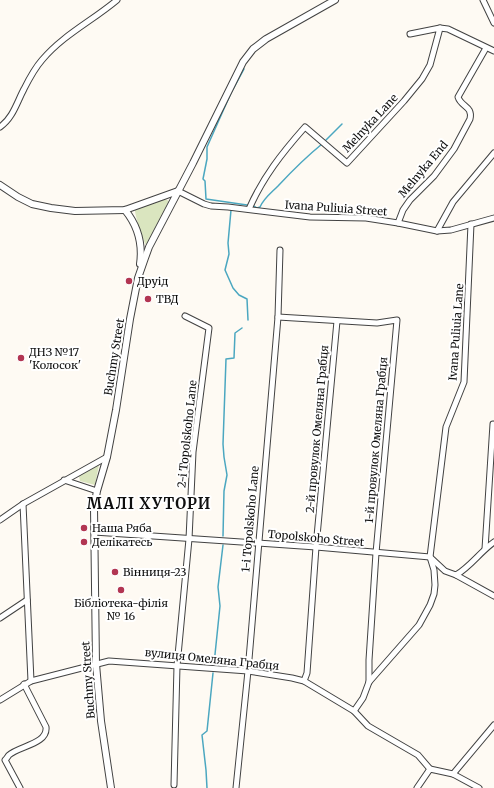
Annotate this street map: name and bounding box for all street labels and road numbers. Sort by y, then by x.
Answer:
street label: Melnyka Lane [339,91,401,155]
street label: Melnyka End [395,138,451,200]
street label: Ivana Puliuia Street [284,197,388,219]
street label: Ivana Puliuia Lane [446,283,466,381]
street label: Buchmy Street [101,317,127,397]
street label: 2-й провулок Омеляна Грабця [303,344,331,514]
street label: 1-й провулок Омеляна Грабця [362,356,390,524]
street label: 2-i Topolskoho Lane [174,379,200,489]
street label: 1-i Topolskoho Lane [238,465,262,573]
street label: Topolskoho Street [267,527,365,549]
street label: Buchmy Street [78,640,98,719]
street label: вулиця Омеляна Грабця [144,645,280,673]

